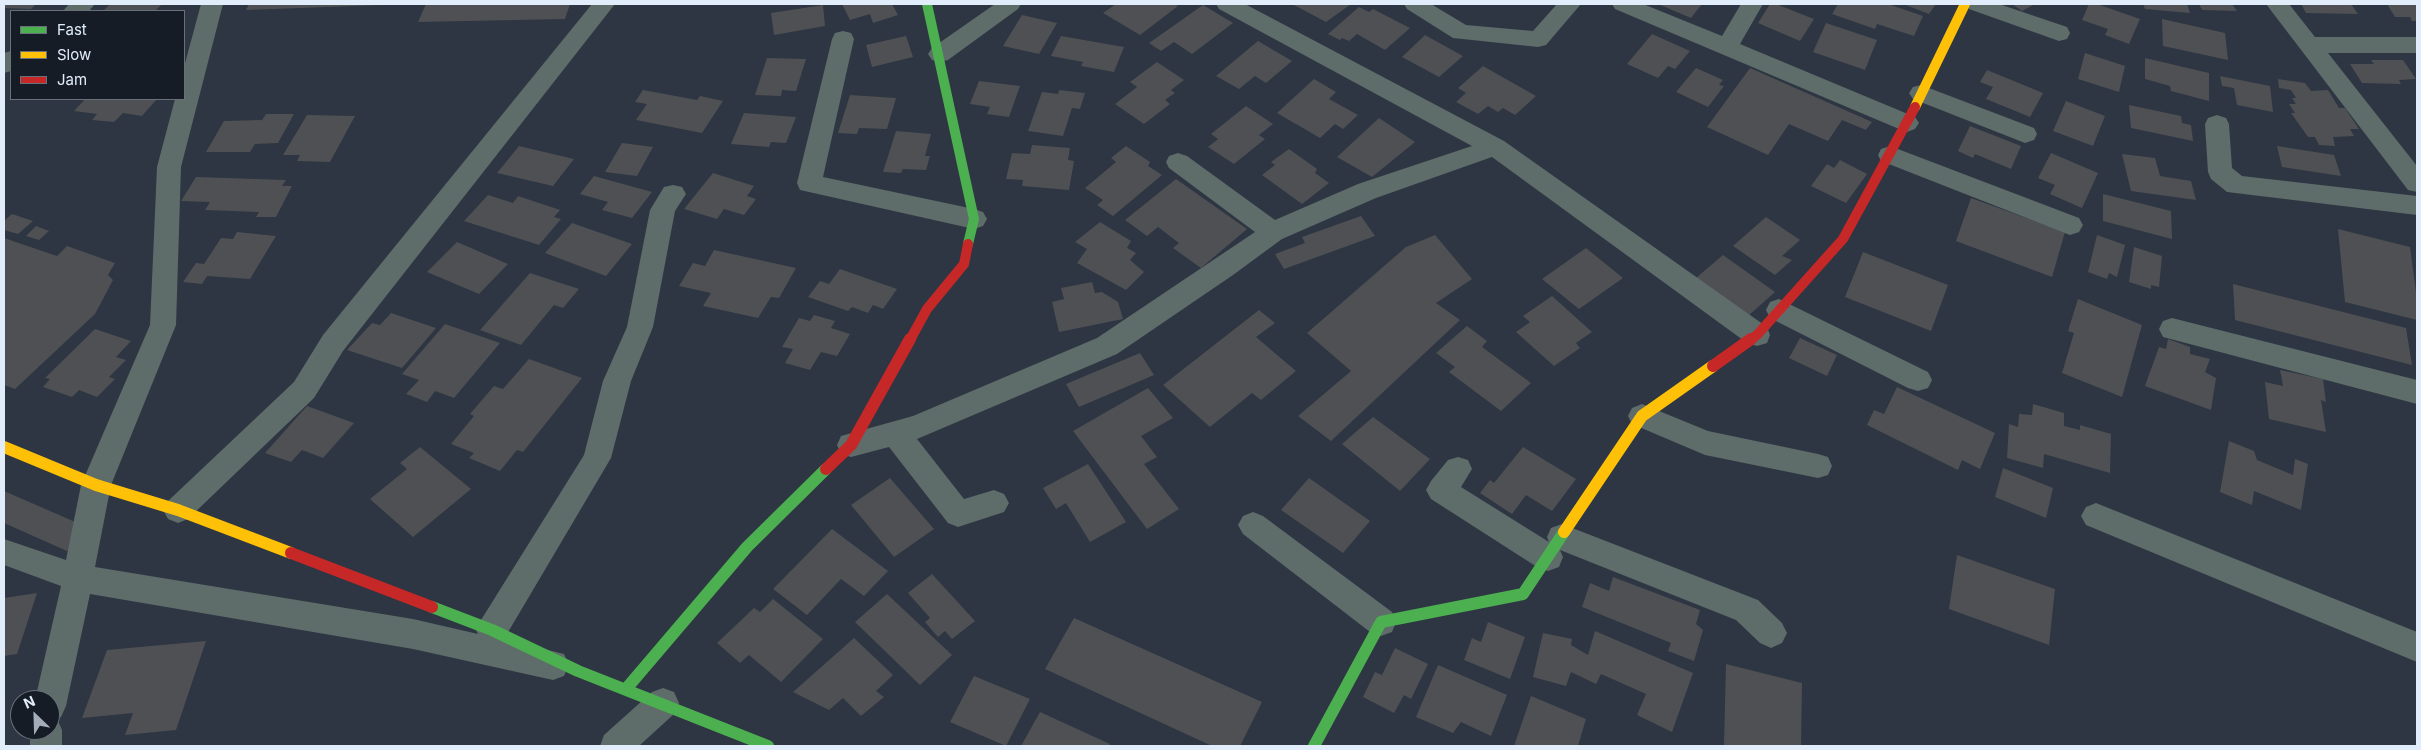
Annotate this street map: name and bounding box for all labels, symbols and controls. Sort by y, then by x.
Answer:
legend [10,10,185,100]
text: Fast [57,20,87,39]
text: Slow [57,45,91,64]
text: Jam [57,70,87,89]
north arrow [10,690,60,740]
text: N [21,692,37,712]

